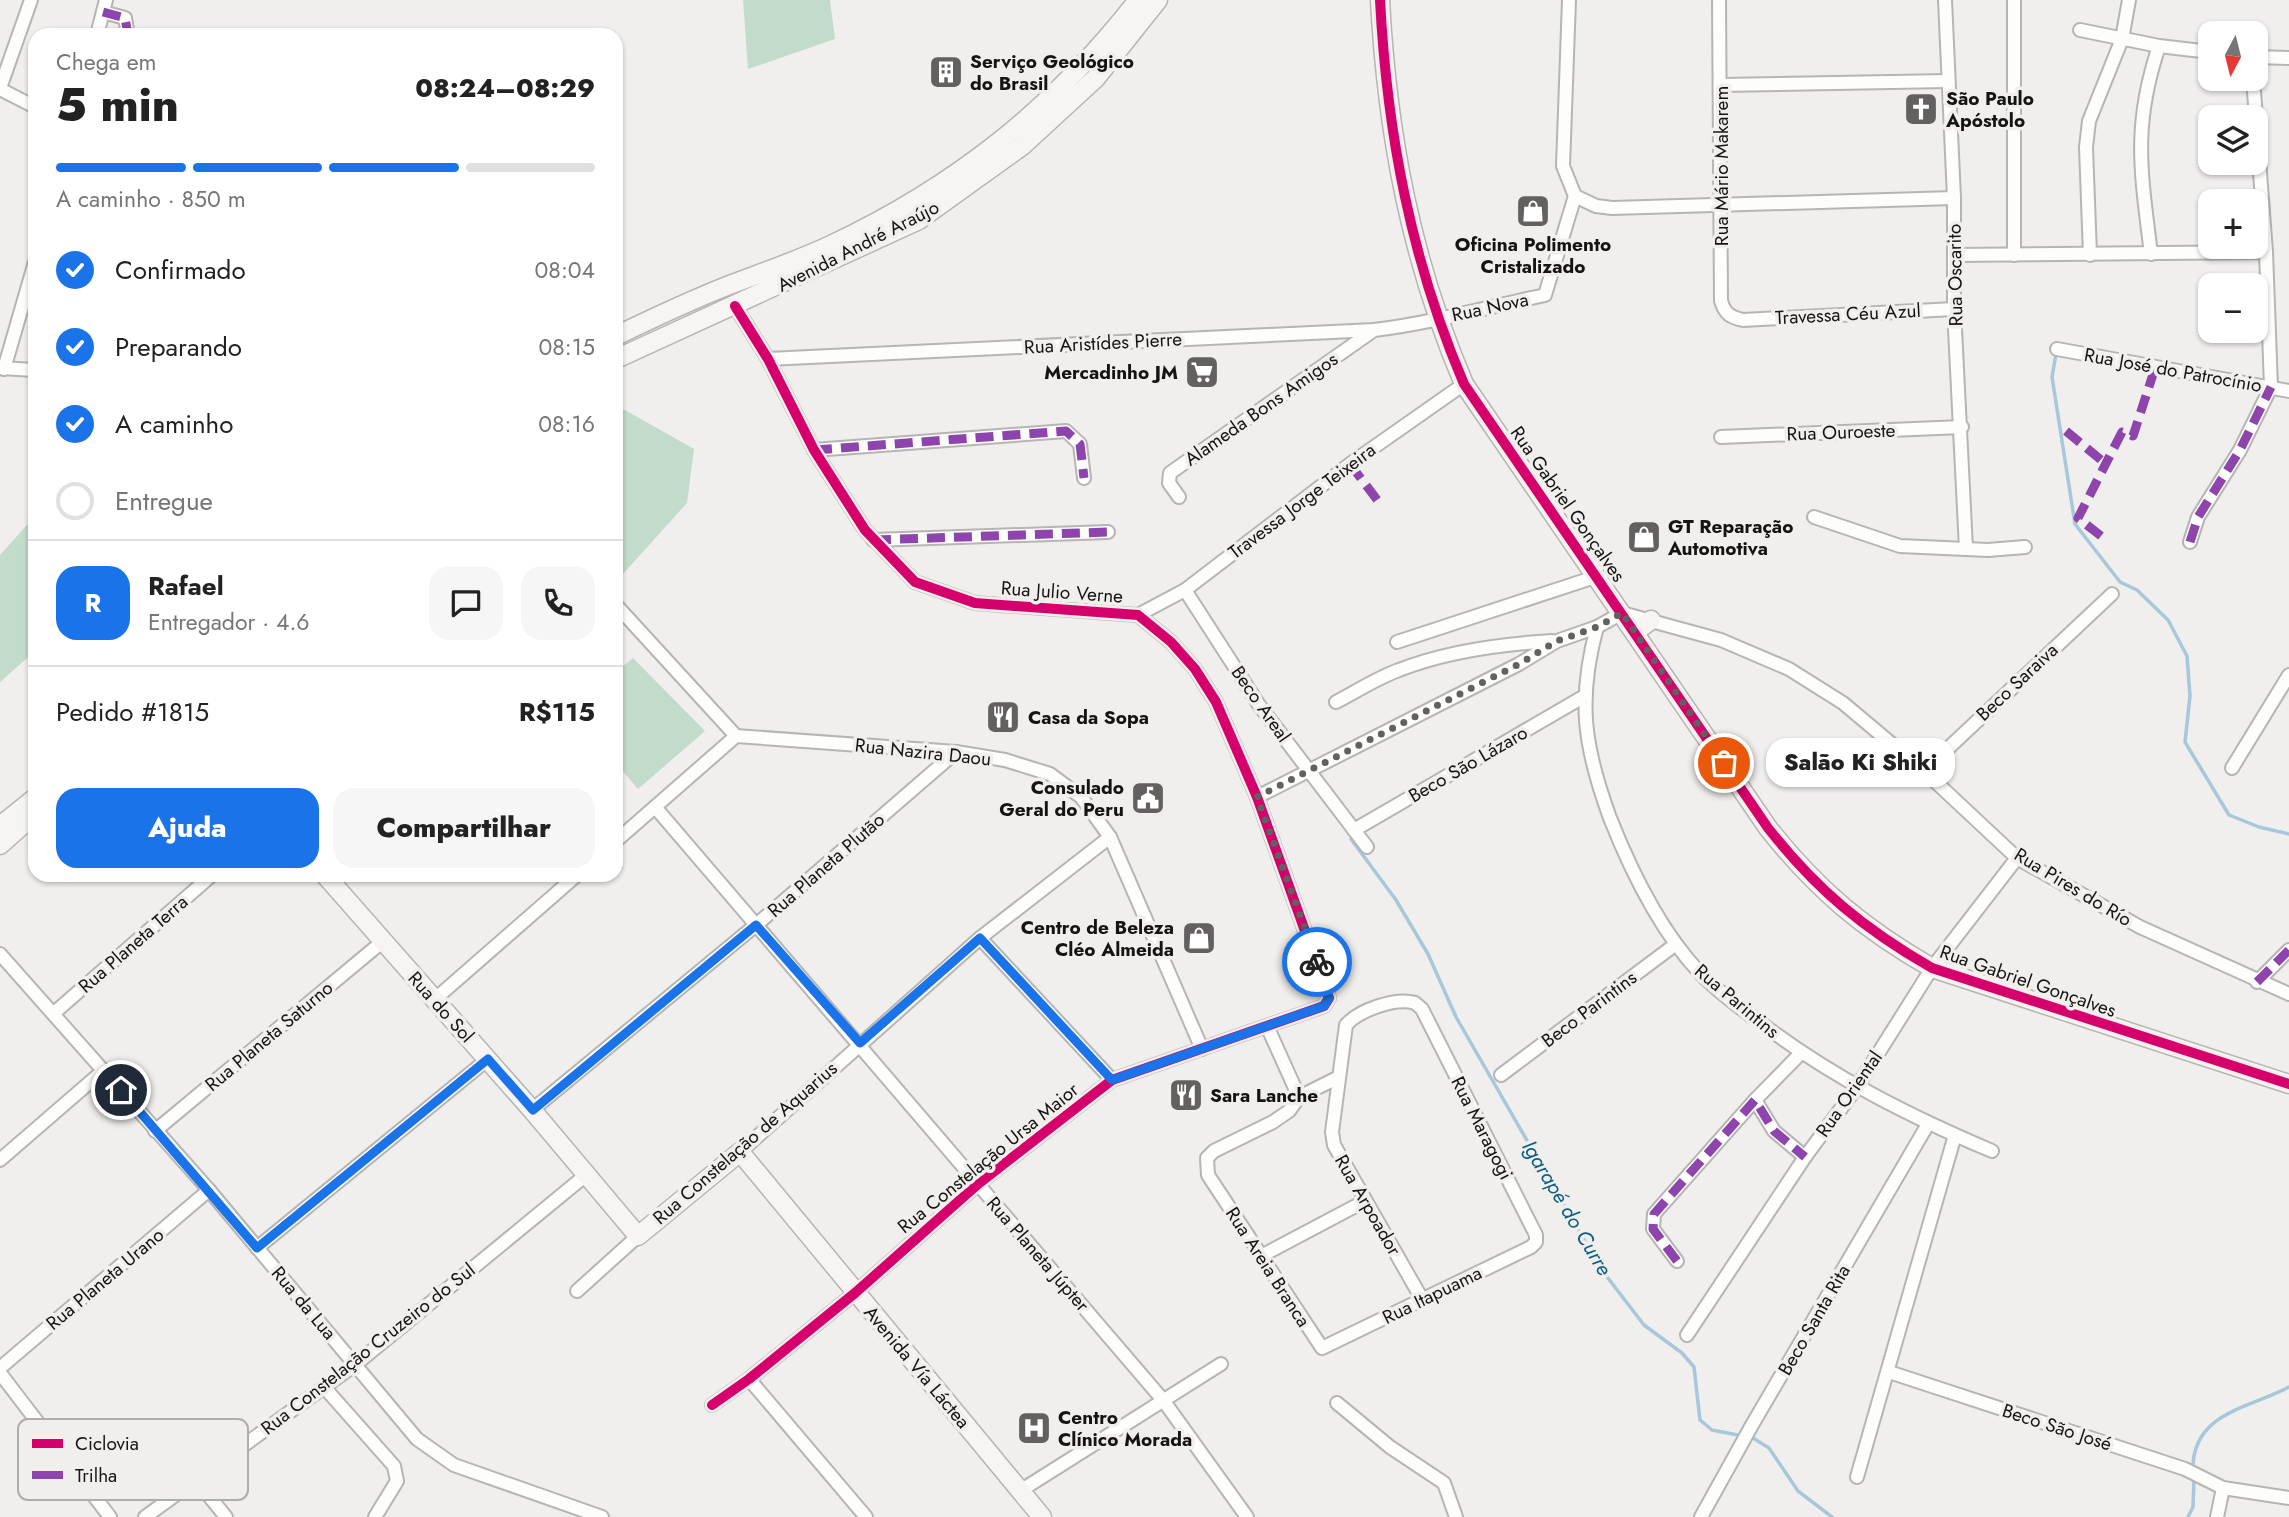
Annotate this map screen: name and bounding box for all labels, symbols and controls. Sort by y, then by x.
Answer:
north arrow [2198,21,2268,91]
map controls [2198,21,2268,343]
text: Chega em [56,45,157,79]
place label: Serviço Geológico do Brasil [970,48,1134,97]
building icon: Serviço Geológico do Brasil [927,53,965,91]
text: 08:24–08:29 [415,69,595,107]
text: 5 min [56,72,179,138]
place label: São Paulo Apóstolo [1945,85,2034,134]
street label: Rua Mário Makarem [1708,86,1735,246]
church icon: São Paulo Apóstolo [1902,90,1940,128]
button: layers [2198,105,2268,175]
text: A caminho · 850 m [56,182,246,216]
button: + [2198,189,2268,259]
shop icon: Oficina Polimento Cristalizado [1514,192,1552,230]
street label: Avenida André Araújo [772,193,944,299]
street label: Rua Oscarito [1941,223,1969,327]
place label: Oficina Polimento Cristalizado [1455,231,1611,280]
icon: check [56,251,94,289]
text: Confirmado [115,251,246,289]
text: 08:04 [535,253,595,287]
button: − [2198,273,2268,343]
street label: Rua Nova [1449,286,1531,328]
street label: Travessa Céu Azul [1775,297,1921,331]
street label: Rua Aristídes Pierre [1023,325,1183,361]
icon: check [56,328,94,366]
text: Preparando [115,328,242,366]
text: 08:15 [538,330,595,364]
street label: Rua José do Patrocínio [2082,341,2264,399]
street label: Alameda Bons Amigos [1179,346,1343,472]
supermarket icon: Mercadinho JM [1183,353,1221,391]
place label: Mercadinho JM [1044,359,1178,386]
icon: check [56,405,94,443]
text: A caminho [115,405,233,443]
text: 08:16 [538,407,595,441]
street label: Rua Ouroeste [1786,417,1896,447]
street label: Rua Gabriel Gonçalves [1504,421,1632,588]
street label: Travessa Jorge Teixeira [1223,437,1381,565]
text: Entregue [115,482,213,520]
place label: GT Reparação Automotiva [1667,513,1793,562]
shop icon: GT Reparação Automotiva [1625,518,1663,556]
button: chat [429,566,503,640]
button: phone [521,566,595,640]
text: Rafael [148,567,224,605]
street label: Rua Julio Verne [1000,574,1124,610]
text: R [85,584,101,622]
text: Entregador · 4.6 [148,605,310,639]
street label: Beco Saraiva [1970,637,2064,727]
street label: Beco Areal [1225,660,1297,748]
text: Pedido #1815 [56,693,209,731]
text: R$115 [519,693,595,731]
restaurant icon: Casa da Sopa [984,698,1022,736]
place label: Casa da Sopa [1028,704,1149,731]
street label: Beco São Lázaro [1403,719,1533,809]
street label: Rua Nazira Daou [854,731,992,773]
pin [1694,733,1754,793]
callout: Salão Ki Shiki [1766,738,1955,788]
icon: bag [1705,744,1743,782]
text: Salão Ki Shiki [1784,745,1937,779]
place label: Consulado Geral do Peru [999,774,1124,823]
public building icon: Consulado Geral do Peru [1129,779,1167,817]
button: Ajuda [56,788,319,868]
button: Compartilhar [333,788,595,868]
street label: Rua Planeta Plutão [762,806,890,924]
street label: Rua Pires do Río [2009,841,2137,933]
street label: Rua Planeta Terra [72,889,194,999]
place label: Centro de Beleza Cléo Almeida [1021,914,1174,963]
shop icon: Centro de Beleza Cléo Almeida [1180,919,1218,957]
courier [1282,927,1352,997]
street label: Rua Gabriel Gonçalves [1936,938,2120,1024]
icon: bike [1298,943,1336,981]
street label: Rua Parintins [1689,958,1785,1045]
street label: Beco Parintins [1536,964,1643,1054]
street label: Rua do Sol [402,965,480,1049]
street label: Rua Planeta Saturno [199,974,339,1098]
street label: Rua Oriental [1809,1045,1889,1143]
street label: Rua Constelação de Aquarius [647,1055,843,1231]
pin [91,1060,151,1120]
icon: home [102,1071,140,1109]
street label: Rua Maragogi [1444,1072,1520,1184]
street label: Rua Constelação Ursa Maior [892,1076,1085,1240]
restaurant icon: Sara Lanche [1167,1076,1205,1114]
place label: Sara Lanche [1210,1082,1318,1109]
water label: Igarapé do Curre [1515,1135,1620,1282]
street label: Rua Arpoador [1328,1150,1408,1261]
street label: Rua Planeta Júpter [980,1191,1096,1318]
street label: Rua Areia Branca [1219,1202,1317,1332]
street label: Rua Planeta Urano [40,1222,170,1336]
street label: Rua Constelação Cruzeiro do Sul [255,1257,481,1441]
street label: Rua Itapuama [1378,1259,1486,1331]
street label: Rua da Lua [265,1260,343,1346]
street label: Beco Santa Rita [1771,1260,1857,1380]
street label: Avenida Vía Láctea [858,1300,976,1434]
street label: Beco São José [1999,1397,2115,1457]
place label: Centro Clínico Morada [1058,1404,1192,1453]
hospital icon: Centro Clínico Morada [1015,1409,1053,1447]
legend [18,1419,248,1500]
text: Ciclovia [75,1430,139,1457]
text: Trilha [75,1462,117,1489]

